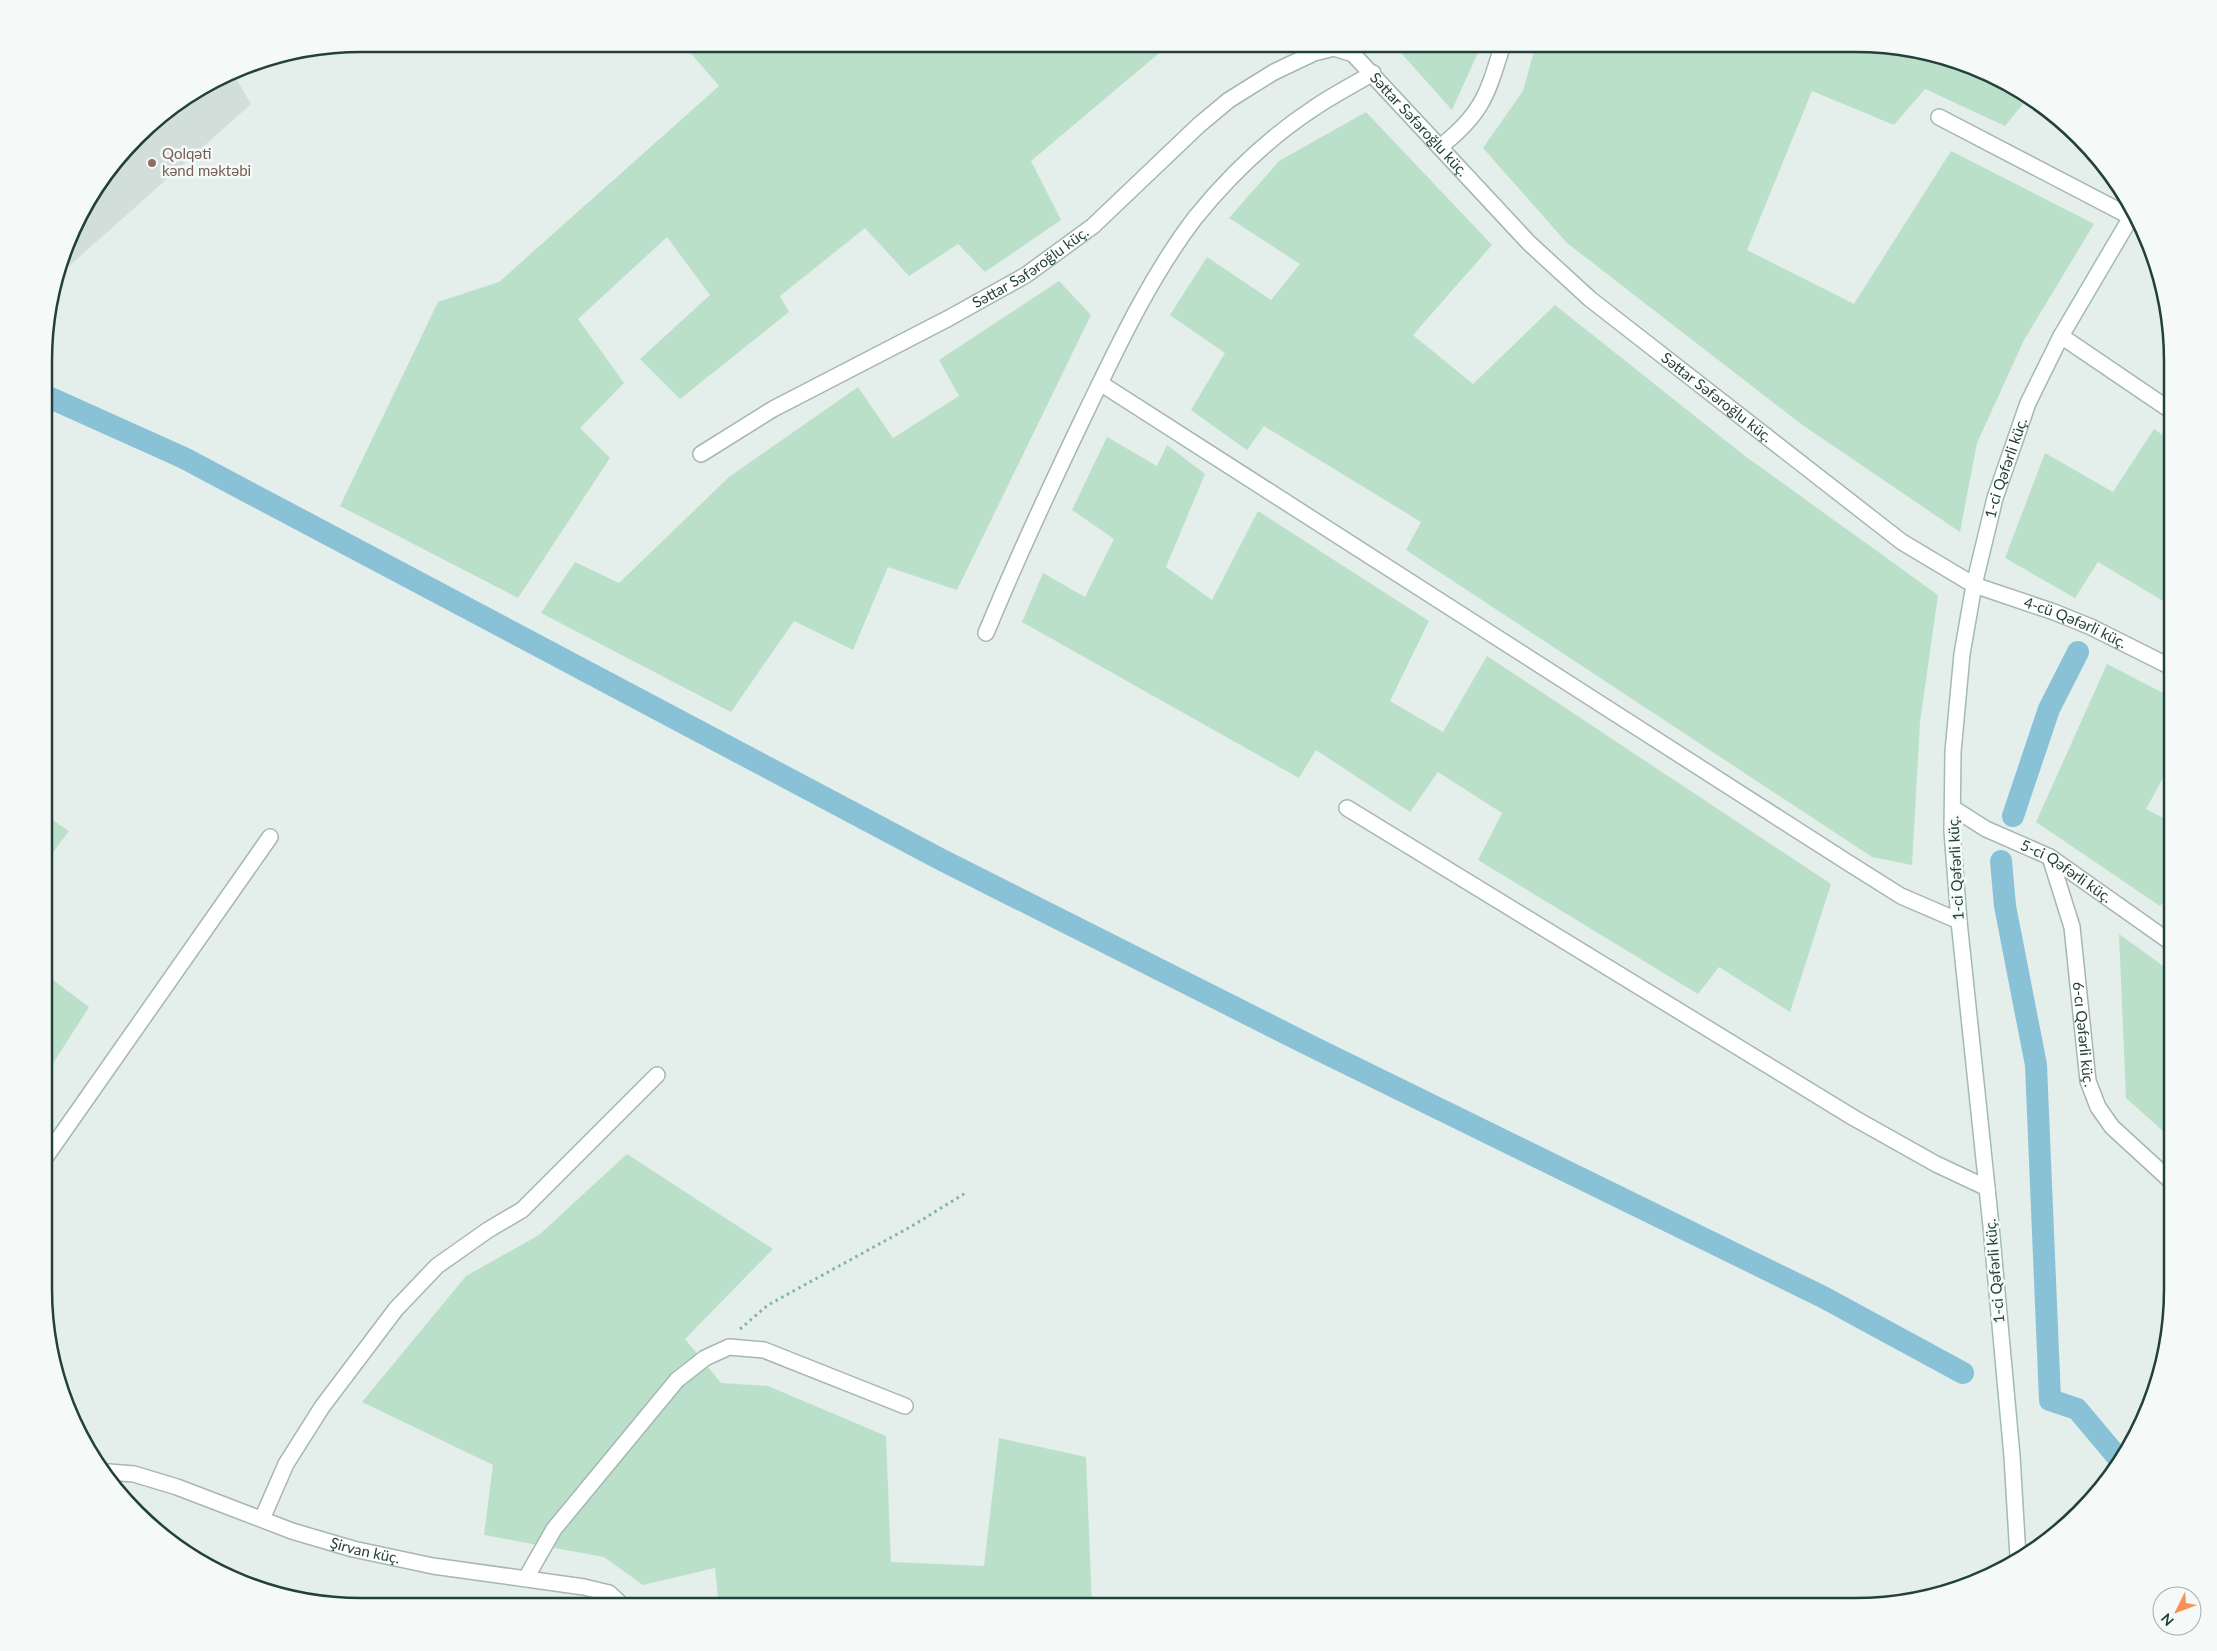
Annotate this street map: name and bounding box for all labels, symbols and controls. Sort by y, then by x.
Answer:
street label: Səttar Səfəroğlu küç. [1367,68,1472,180]
place label: Qolqəti kənd məktəbi [162,144,251,179]
marker: Qolqəti kənd məktəbi [146,157,158,169]
street label: Səttar Səfəroğlu küç. [969,222,1092,311]
street label: Səttar Səfəroğlu küç. [1658,348,1776,446]
street label: 1-ci Qəfərli küç. [1980,415,2030,520]
street label: 4-cü Qəfərli küç. [2022,593,2130,651]
street label: 1-ci Qəfərli küç. [1943,815,1967,921]
street label: 5-ci Qəfərli küç. [2018,835,2116,906]
street label: 6-cı Qəfərli küç. [2070,981,2099,1089]
street label: 1-ci Qəfərli küç. [1980,1218,2008,1324]
street label: Şirvan küç. [328,1533,402,1567]
north arrow [2152,1586,2202,1636]
text: N [2157,1610,2177,1630]

